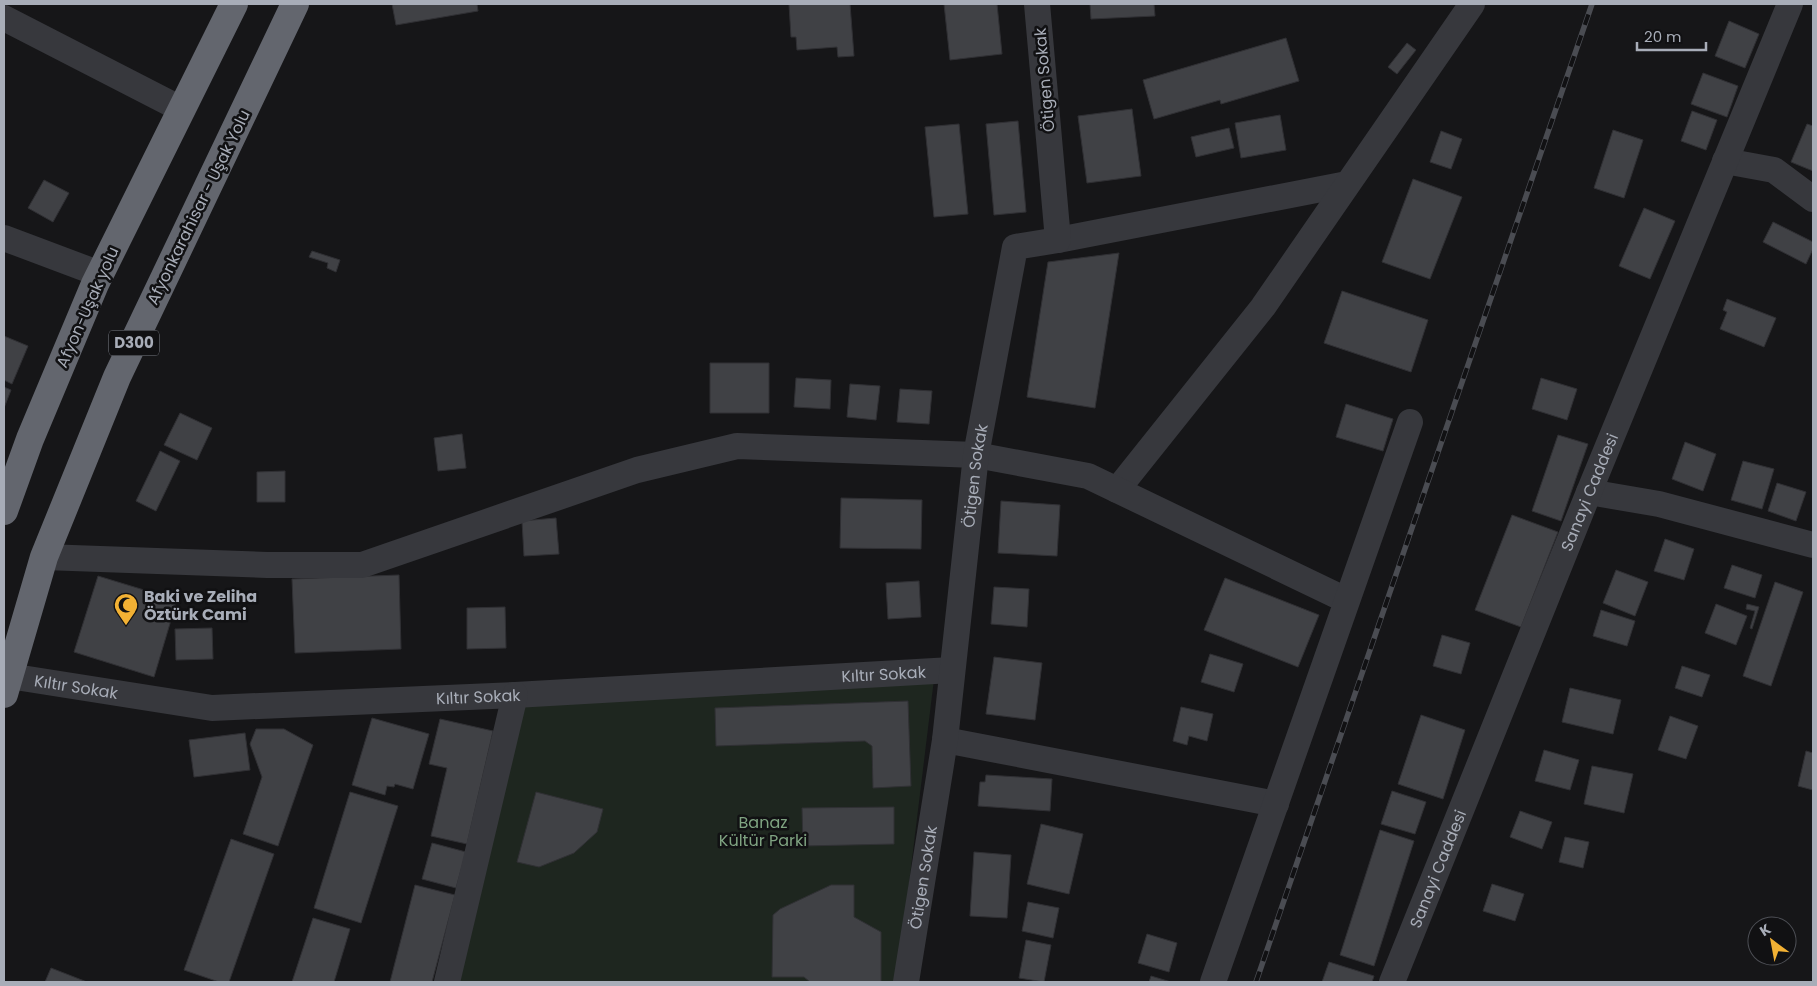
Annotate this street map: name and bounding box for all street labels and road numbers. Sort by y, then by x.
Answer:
street label: Ötigen Sokak [1028,26,1061,133]
street label: Afyonkarahisar - Uşak Yolu [141,106,256,309]
street label: Afyon-Uşak yolu [50,243,124,371]
road number: D300 [109,330,159,356]
street label: Ötigen Sokak [957,421,994,529]
street label: Sanayi Caddesi [1555,430,1624,555]
street label: Kıltır Sokak [841,660,927,688]
street label: Kıltır Sokak [33,669,120,705]
street label: Kıltır Sokak [436,684,522,710]
street label: Sanayi Caddesi [1404,806,1472,932]
street label: Ötigen Sokak [904,823,943,931]

